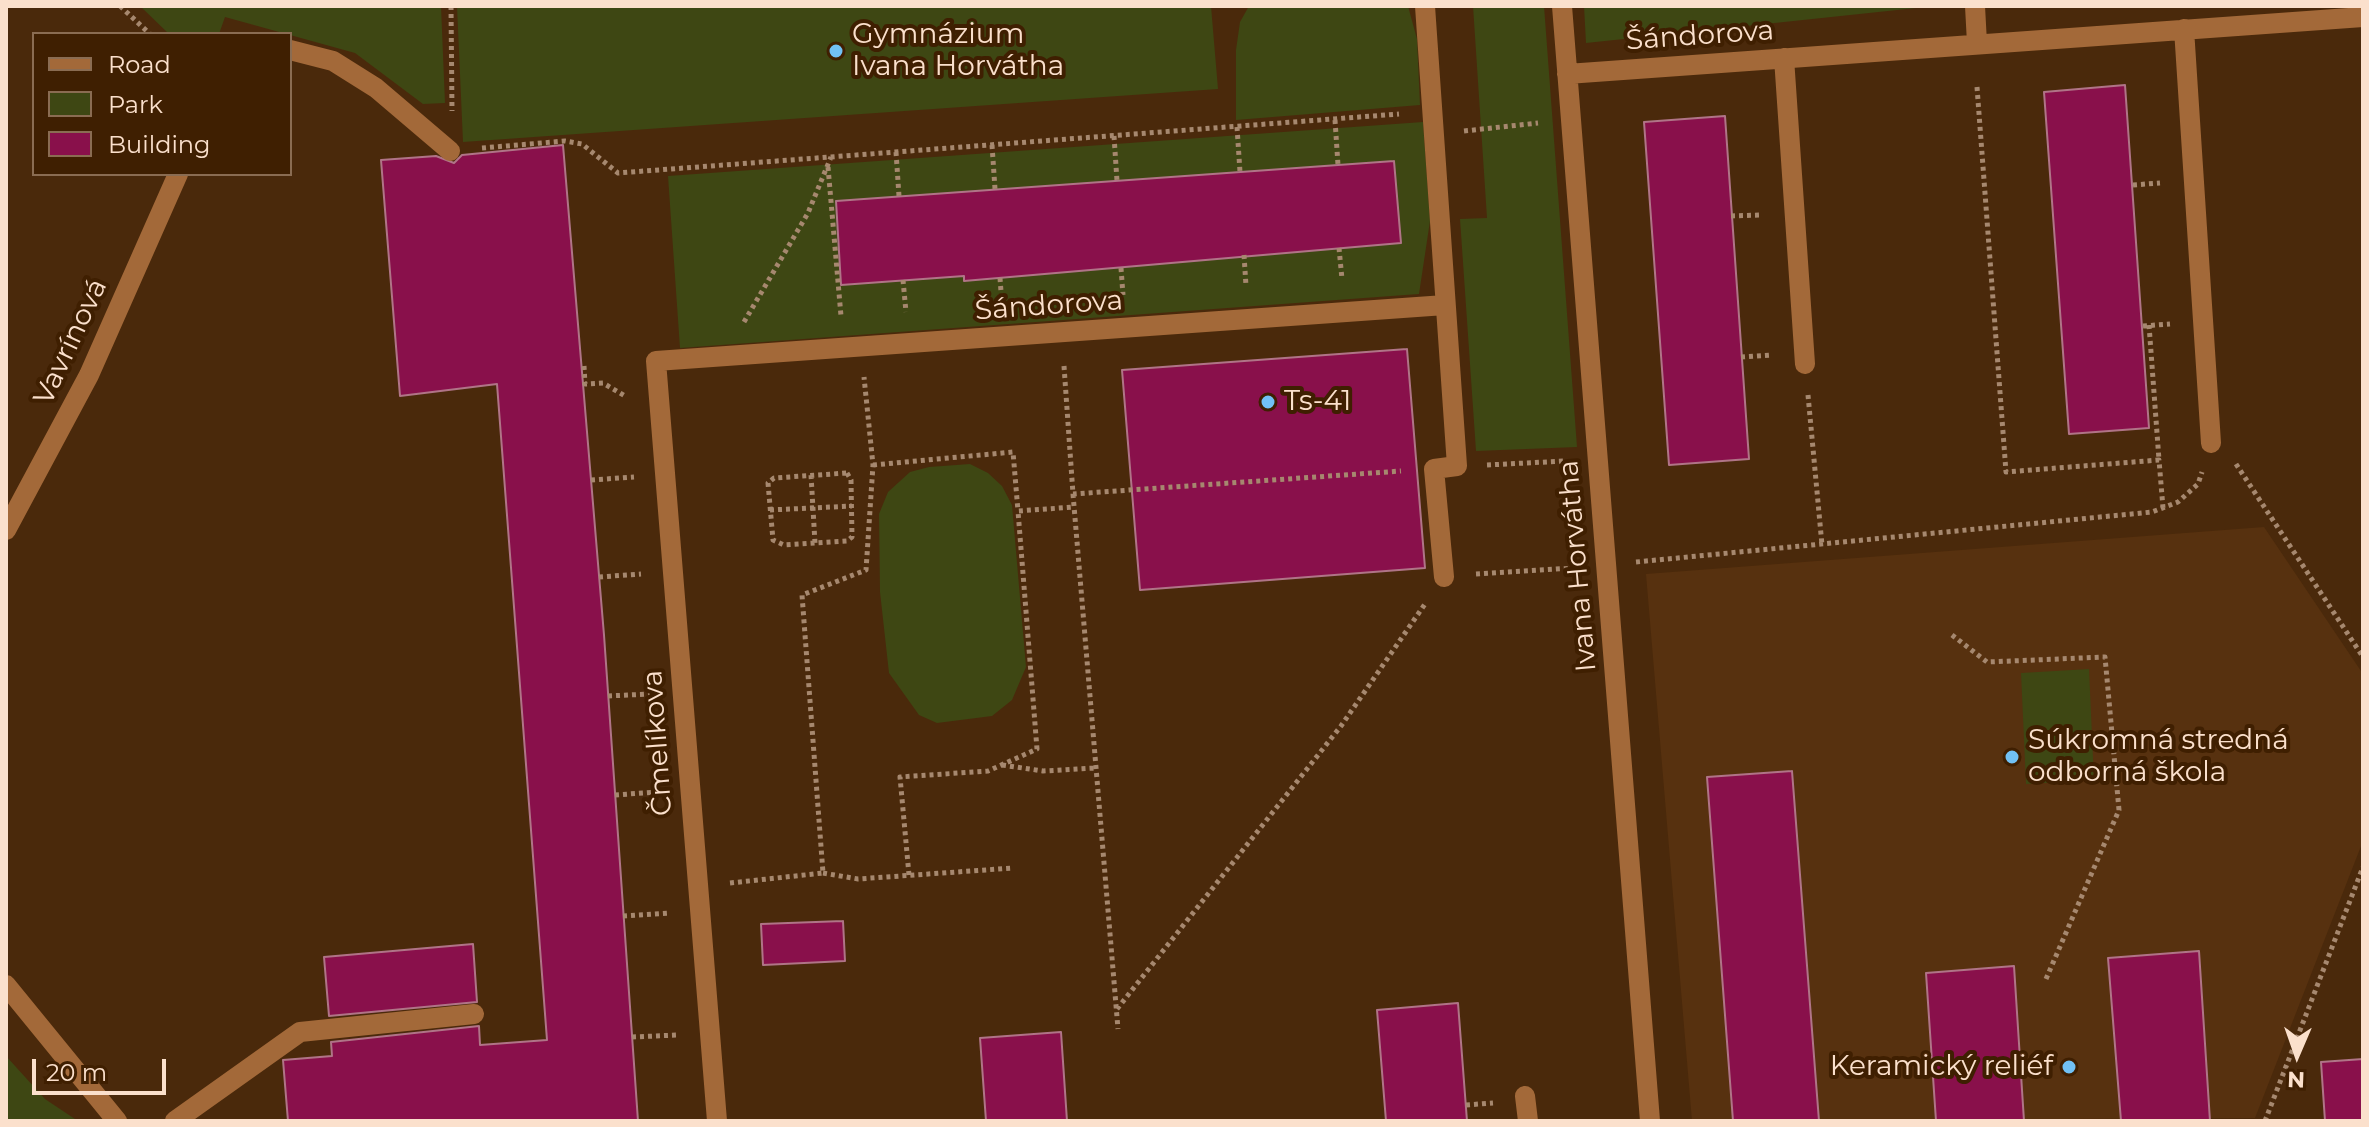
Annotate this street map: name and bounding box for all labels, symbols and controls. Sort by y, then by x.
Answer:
street label: Šándorova [1625,14,1775,58]
place label: Gymnázium Ivana Horvátha [852,18,1064,84]
legend [32,32,292,176]
marker: Gymnázium Ivana Horvátha [827,42,845,60]
text: Road [108,50,171,79]
text: Park [108,90,163,119]
text: Building [108,130,211,159]
street label: Vavrínová [27,274,115,410]
street label: Šándorova [974,284,1124,328]
place label: Ts-41 [1284,385,1351,419]
marker: Ts-41 [1259,393,1277,411]
street label: Ivana Horvátha [1552,459,1604,673]
street label: Čmelíkova [636,669,680,817]
place label: Súkromná stredná odborná škola [2028,724,2289,790]
marker: Súkromná stredná odborná škola [2003,748,2021,766]
north arrow [2257,1015,2337,1095]
scale bar [36,1043,170,1093]
place label: Keramický reliéf [1830,1050,2053,1084]
text: 20 m [46,1058,107,1087]
marker: Keramický reliéf [2060,1058,2078,1076]
text: N [2287,1066,2306,1093]

